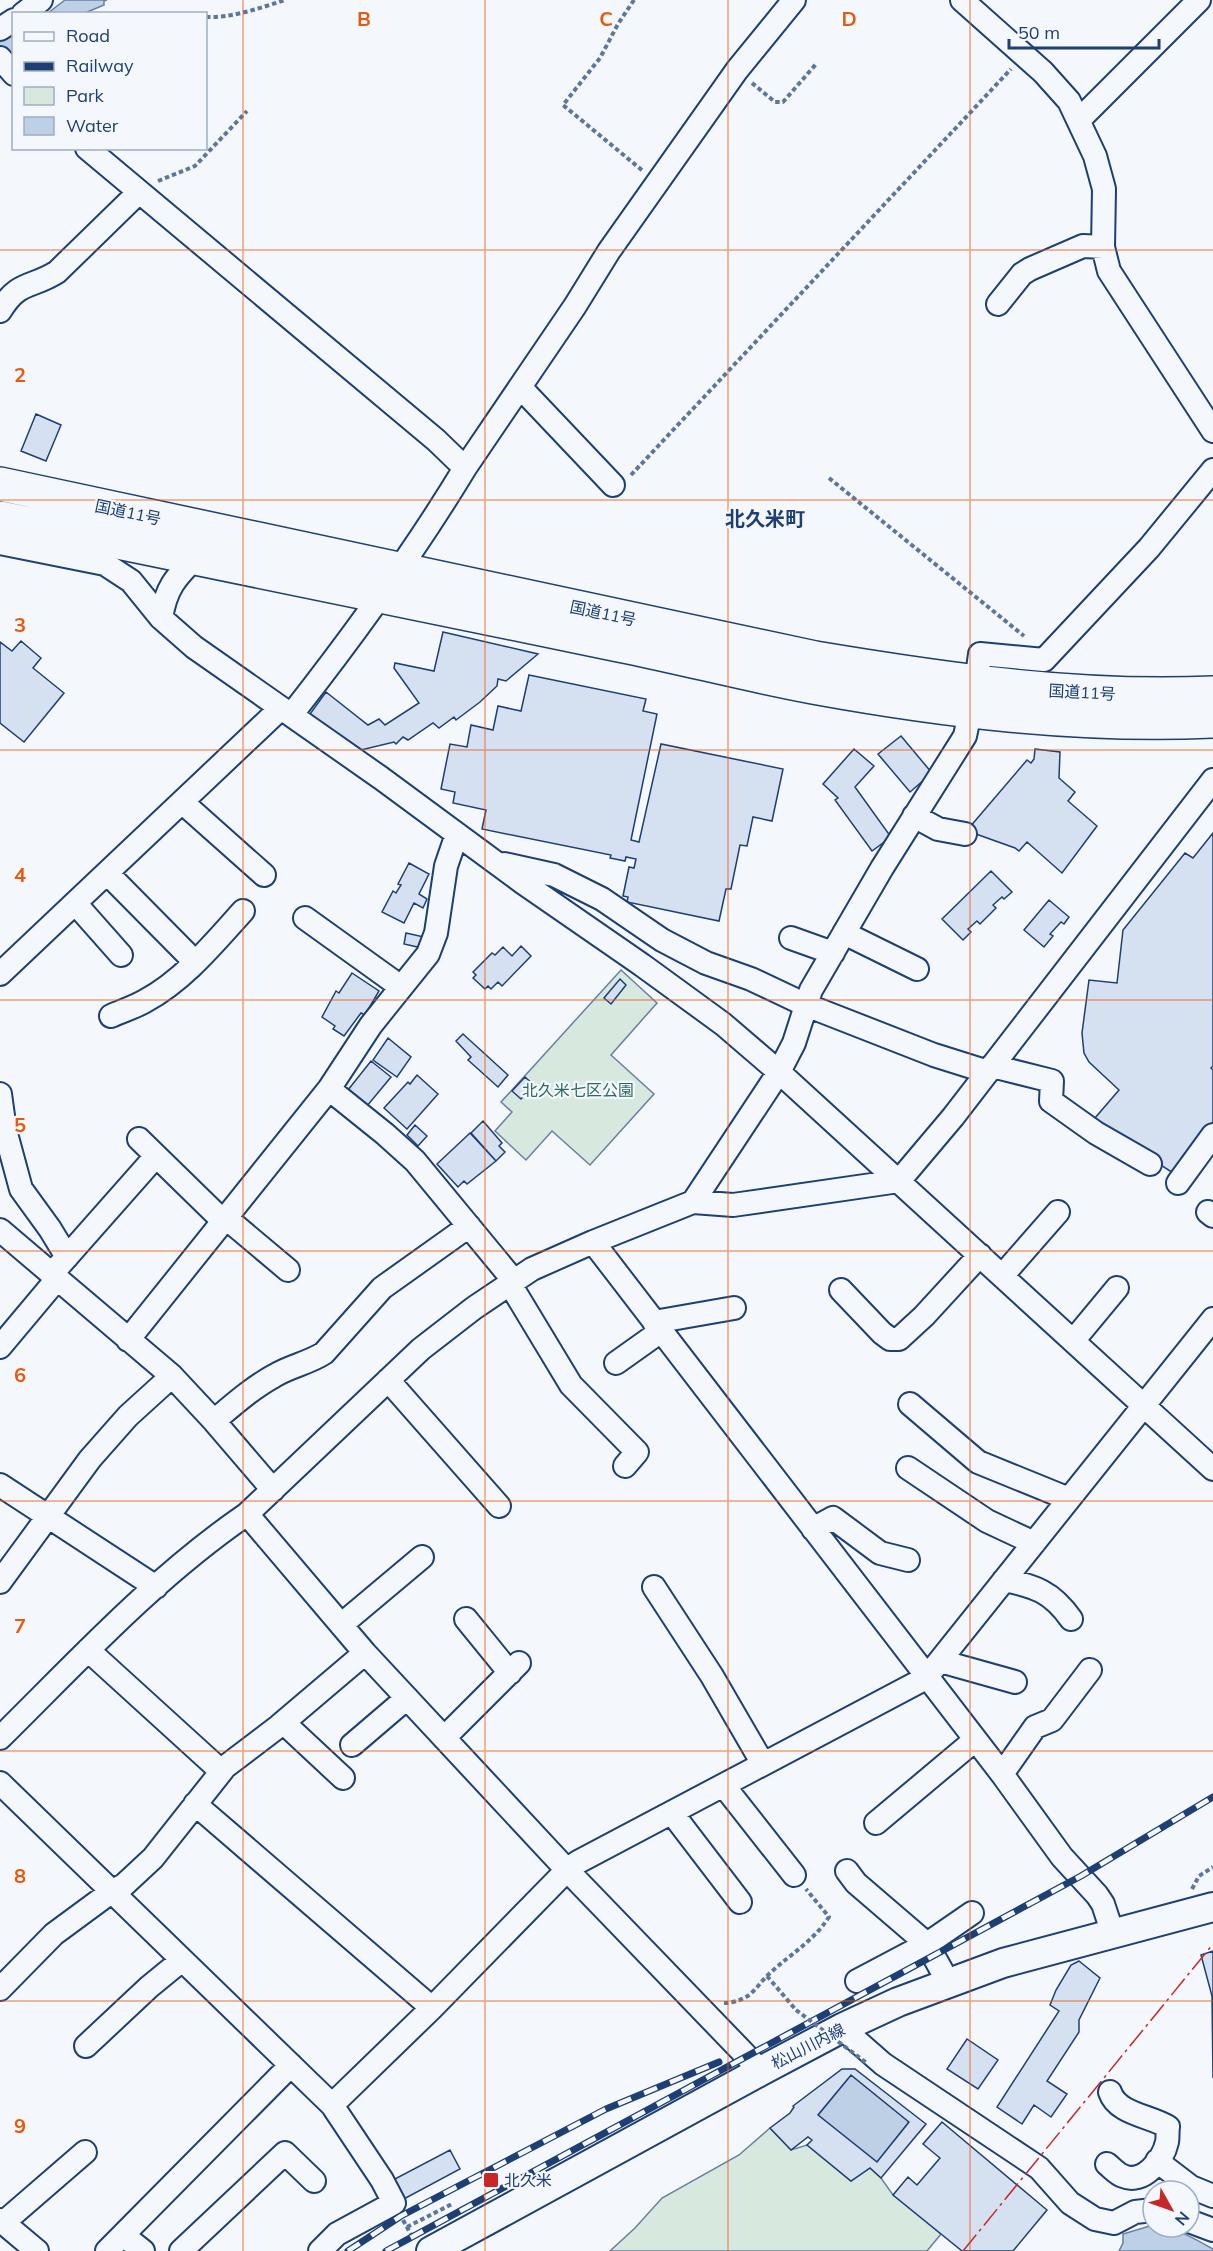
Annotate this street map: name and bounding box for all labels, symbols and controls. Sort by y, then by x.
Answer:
text: B [357,6,371,31]
text: C [599,6,613,31]
text: D [841,6,857,31]
legend [12,12,207,150]
scale bar [1009,12,1159,50]
text: 50 m [1018,21,1060,44]
text: Road [66,24,110,47]
text: Railway [66,54,134,77]
text: Park [66,84,105,107]
text: Water [66,114,119,137]
text: 2 [14,362,26,387]
street label: 国道11号 [93,495,163,529]
district label: 北久米町 [725,506,805,531]
street label: 国道11号 [568,596,638,630]
text: 3 [14,612,26,637]
street label: 国道11号 [1048,680,1116,704]
text: 4 [14,862,26,887]
park label: 北久米七区公園 [522,1080,634,1100]
text: 5 [14,1112,26,1137]
text: 6 [14,1362,26,1387]
text: 7 [14,1613,26,1638]
text: 8 [14,1863,26,1888]
street label: 松山川内線 [768,2019,848,2073]
text: 9 [14,2113,26,2138]
place label: 北久米 [504,2170,552,2190]
marker: 北久米 [482,2171,500,2189]
north arrow [1141,2179,1201,2239]
text: N [1171,2208,1194,2230]

